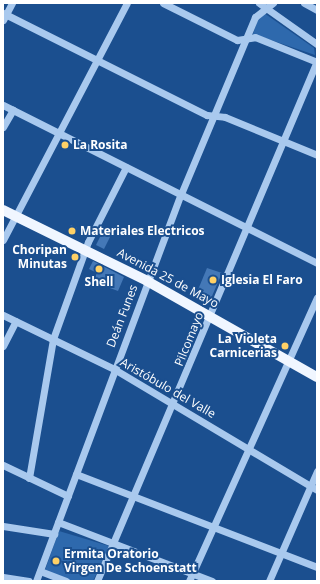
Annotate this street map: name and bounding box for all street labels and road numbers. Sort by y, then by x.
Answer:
street label: Avenida 25 de Mayo [115,245,221,311]
street label: Deán Funes [103,283,141,349]
street label: Pilcomayo [172,310,206,368]
street label: Aristóbulo del Valle [118,355,218,421]

